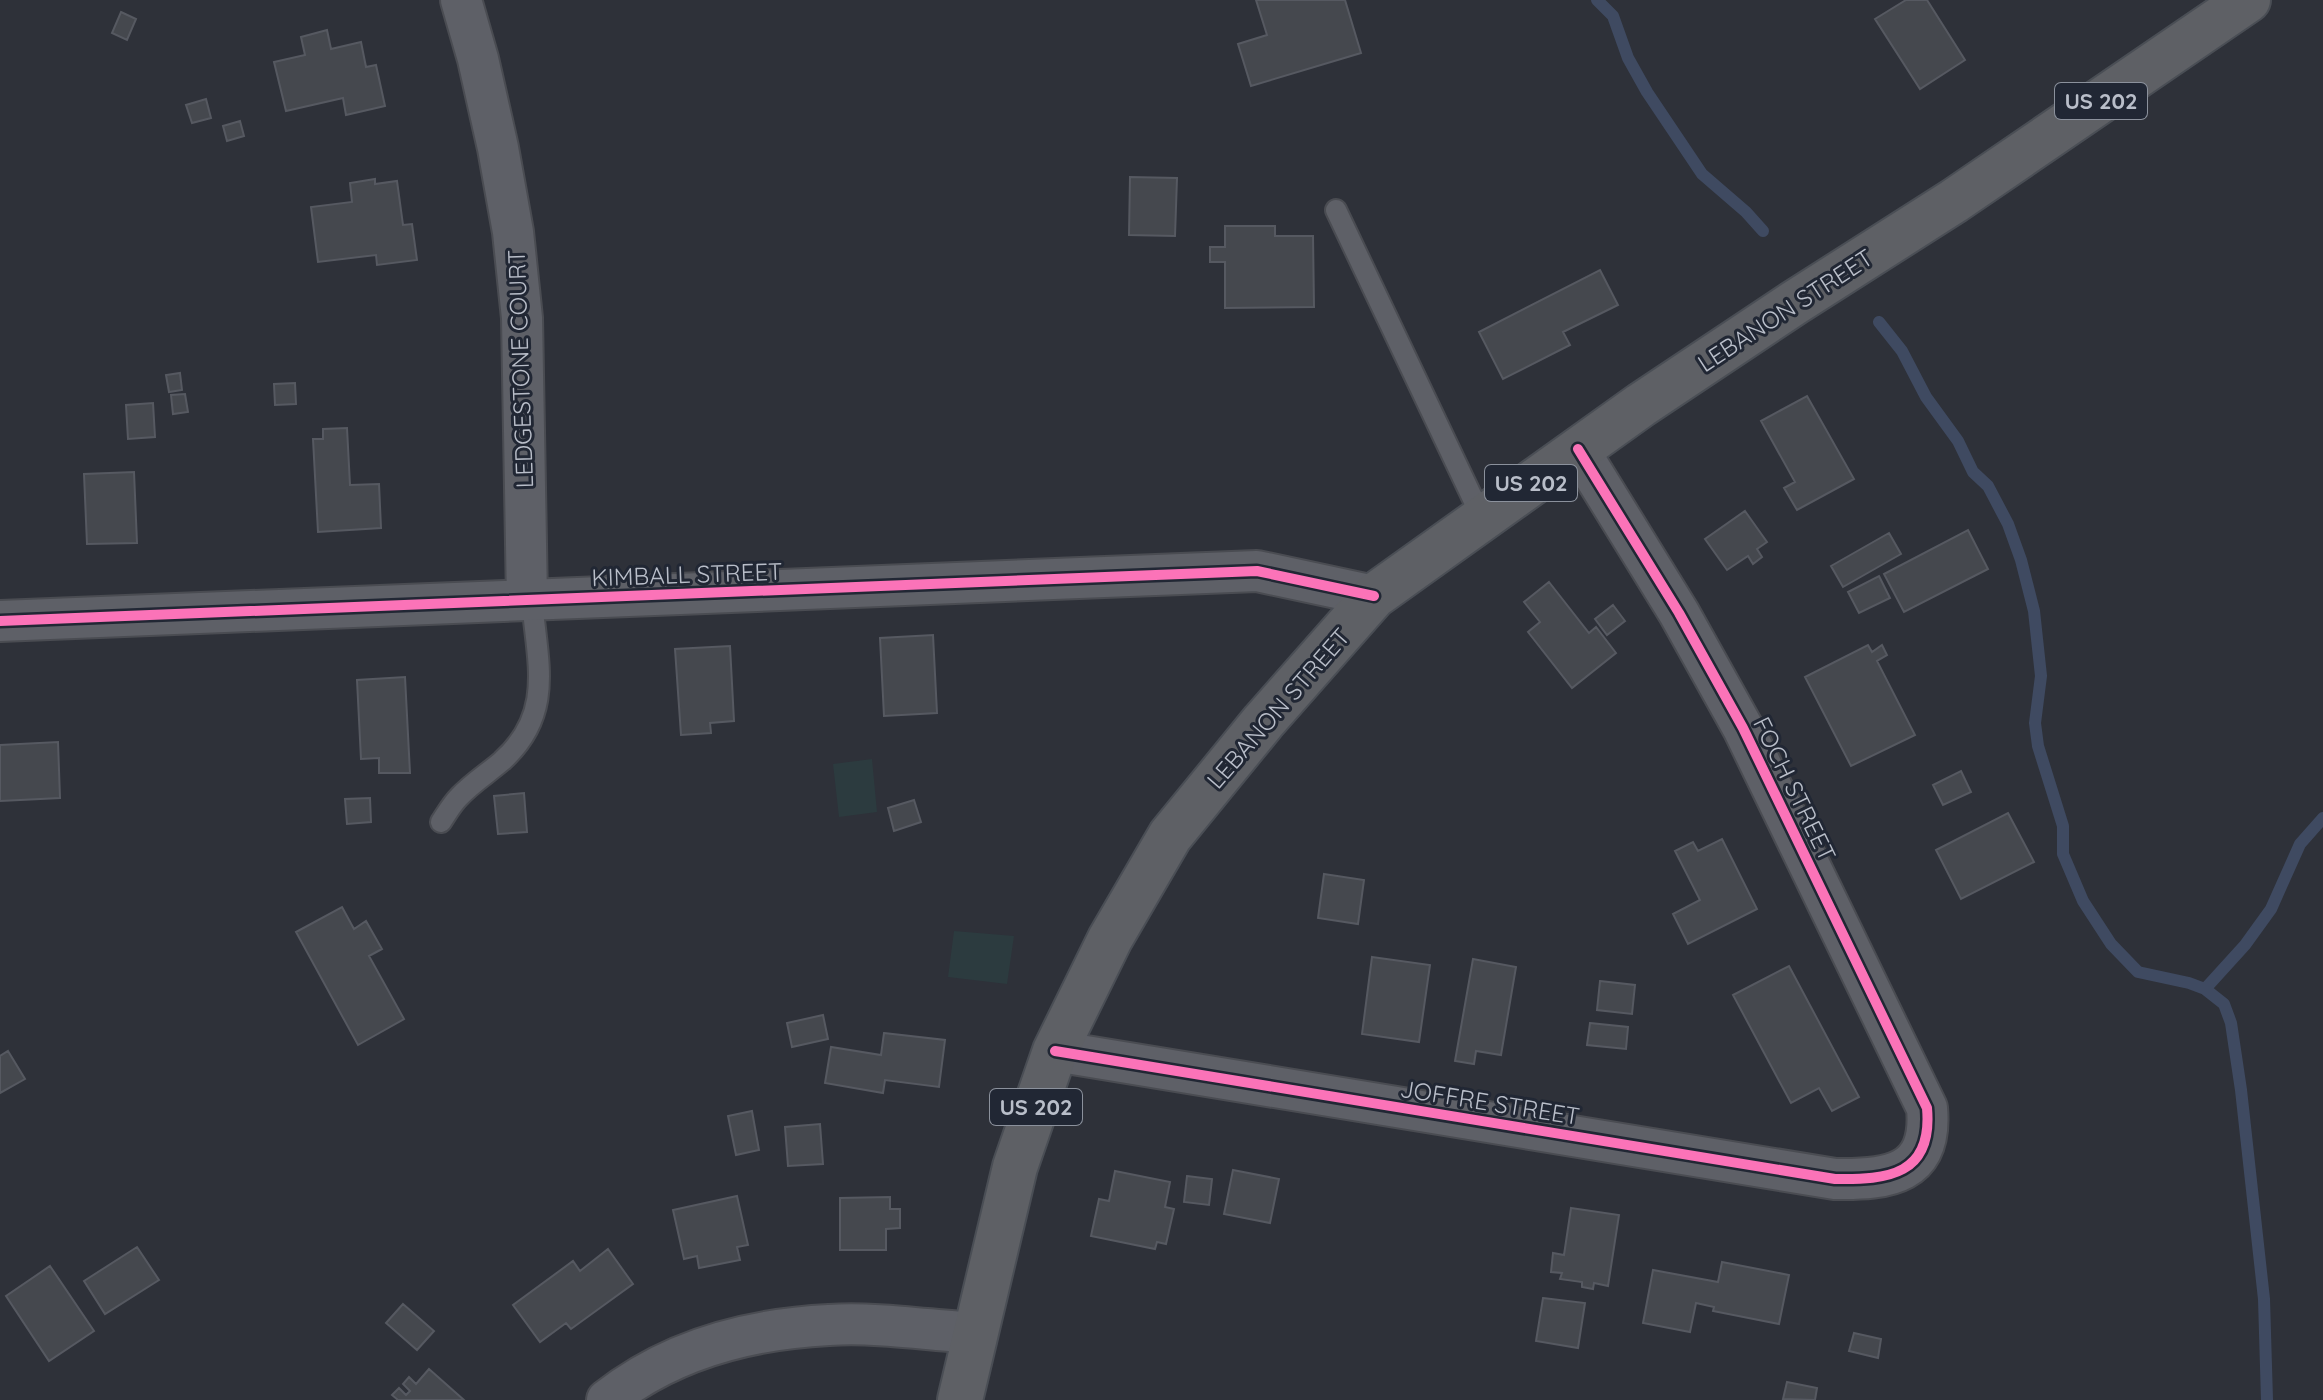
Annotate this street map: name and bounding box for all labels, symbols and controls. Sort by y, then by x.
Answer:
road number: US 202 [2055,83,2147,119]
street label: LEBANON STREET [1692,242,1878,378]
street label: LEDGESTONE COURT [501,249,539,489]
road number: US 202 [1485,465,1577,501]
street label: KIMBALL STREET [591,556,783,592]
street label: LEBANON STREET [1200,621,1356,795]
street label: FOCH STREET [1747,712,1843,866]
street label: JOFFRE STREET [1398,1073,1582,1131]
road number: US 202 [990,1089,1082,1125]

